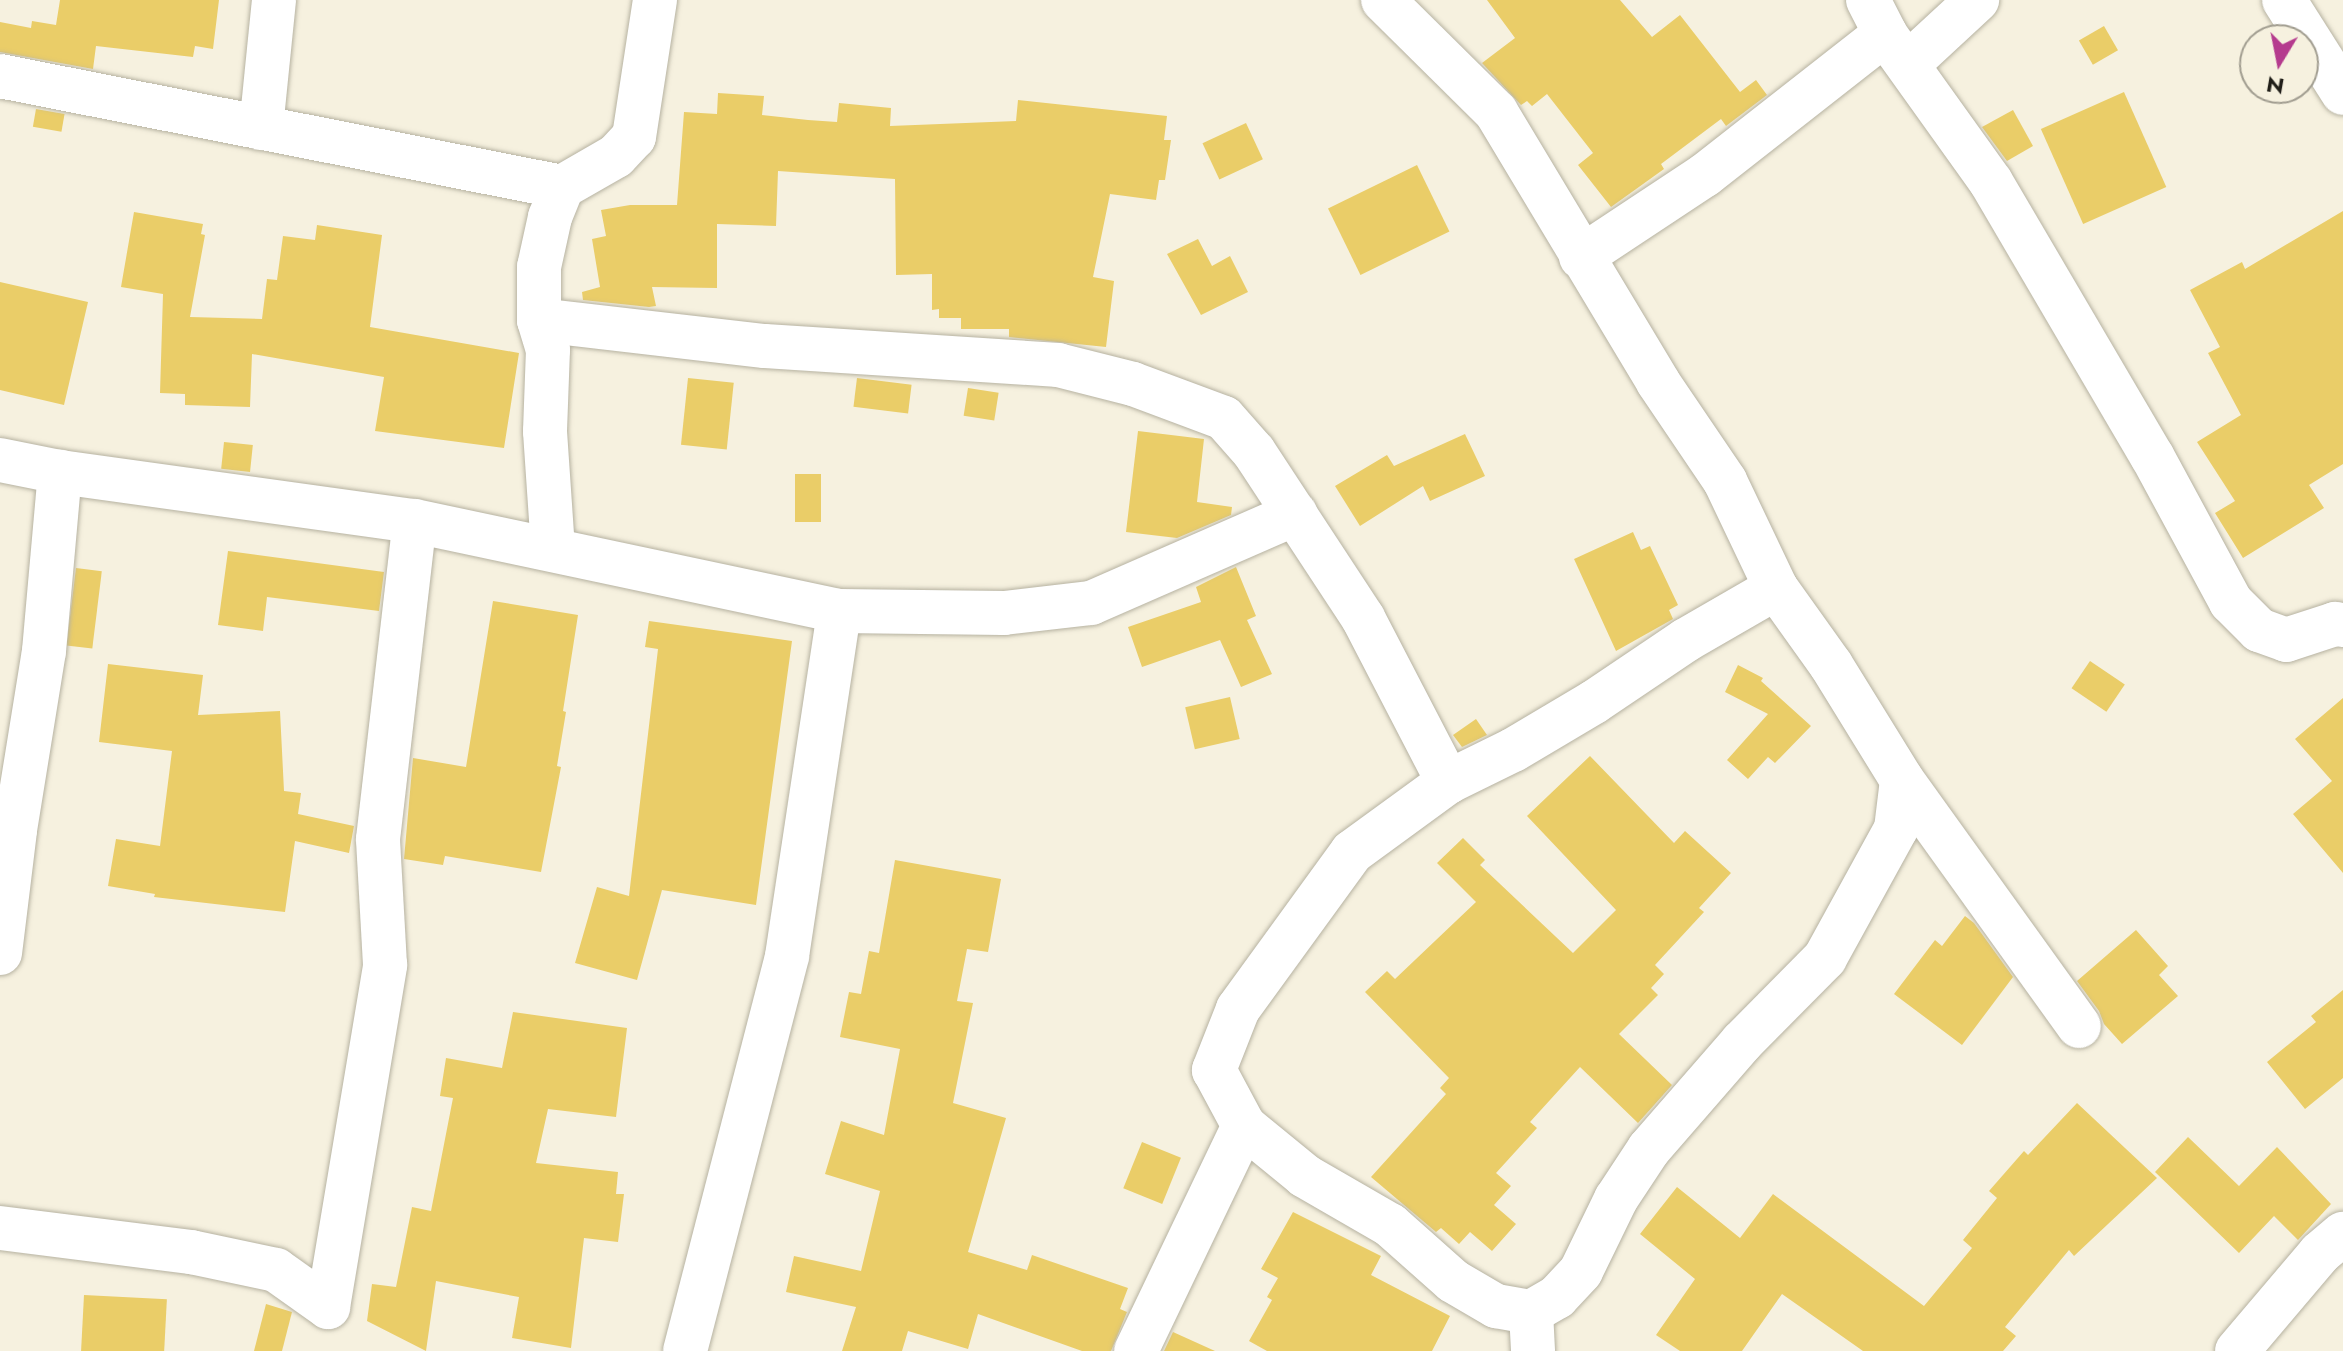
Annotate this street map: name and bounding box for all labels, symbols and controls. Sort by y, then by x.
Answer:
north arrow [2239,24,2319,104]
text: N [2264,68,2287,103]

